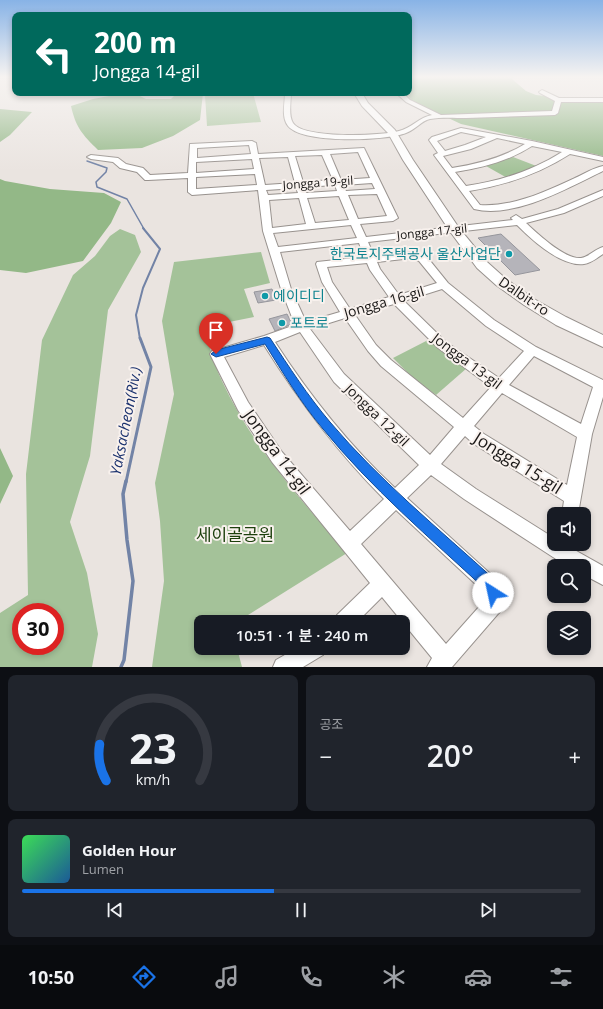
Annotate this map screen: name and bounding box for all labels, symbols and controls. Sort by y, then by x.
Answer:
text: 200 m [94,23,177,61]
icon: left [28,28,80,80]
text: Jongga 14-gil [94,59,200,83]
street label: Jongga 19-gil [281,172,354,194]
street label: Jongga 17-gil [395,219,468,244]
place label: 한국토지주택공사 울산사업단 [330,244,501,263]
marker: 한국토지주택공사 울산사업단 [504,249,514,259]
street label: Dalbit-ro [495,272,553,319]
street label: Jongga 16-gil [340,281,426,323]
place label: 에이디디 [273,286,325,305]
marker: 에이디디 [260,291,270,301]
pin [199,313,233,354]
place label: 포트로 [290,313,329,332]
marker: 포트로 [277,318,287,328]
icon: arrive [205,319,227,341]
street label: Jongga 13-gil [427,327,506,393]
water label: Yaksacheon(Riv.) [105,365,145,477]
street label: Jongga 12-gil [340,378,414,450]
street label: Jongga 14-gil [237,403,316,499]
street label: Jongga 15-gil [468,425,567,499]
map controls [547,507,591,655]
button: sound [547,507,591,551]
park label: 세이골공원 [196,523,274,546]
button: search [547,559,591,603]
position arrow [472,572,514,614]
speed limit sign: 30 [12,603,64,655]
button: layers [547,611,591,655]
text: 10:51 · 1 분 · 240 m [236,625,368,645]
text: 공조 [320,715,343,733]
text: 23 [129,720,177,776]
text: 20° [427,735,474,776]
text: − [320,741,332,771]
text: + [568,741,581,771]
text: km/h [135,770,170,789]
text: Golden Hour [82,840,176,860]
text: Lumen [82,860,124,878]
icon: previous [104,899,126,921]
icon: pause [290,899,312,921]
icon: next [477,899,499,921]
icon: directions [130,963,158,991]
icon: music [213,963,241,991]
icon: phone [297,963,325,991]
icon: climate [380,963,408,991]
icon: car [464,963,492,991]
icon: filters [547,963,575,991]
text: 10:50 [28,965,74,989]

